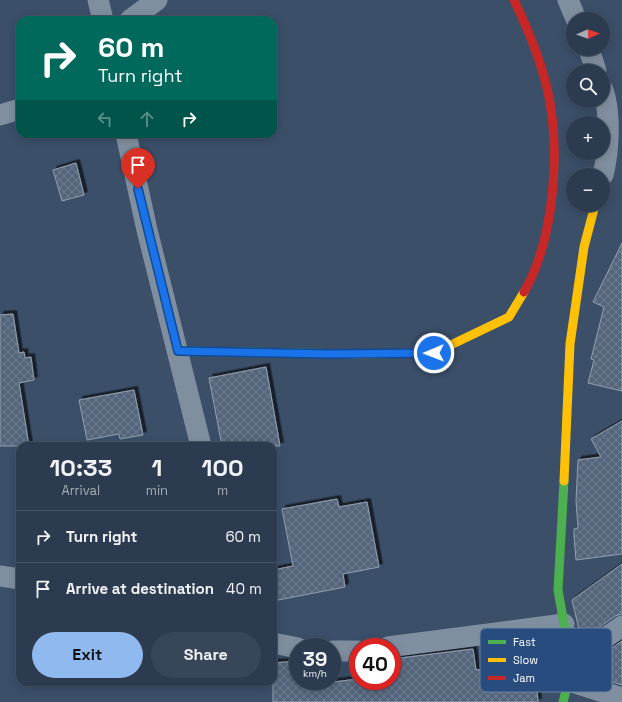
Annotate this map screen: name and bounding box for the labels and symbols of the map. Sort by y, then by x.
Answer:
north arrow [566,12,610,56]
pin [121,148,155,189]
position arrow [413,332,455,374]
legend [480,628,612,692]
text: Fast [513,635,536,649]
speed limit sign: 40 [349,638,401,690]
text: Slow [513,653,538,667]
text: Jam [513,671,535,685]

